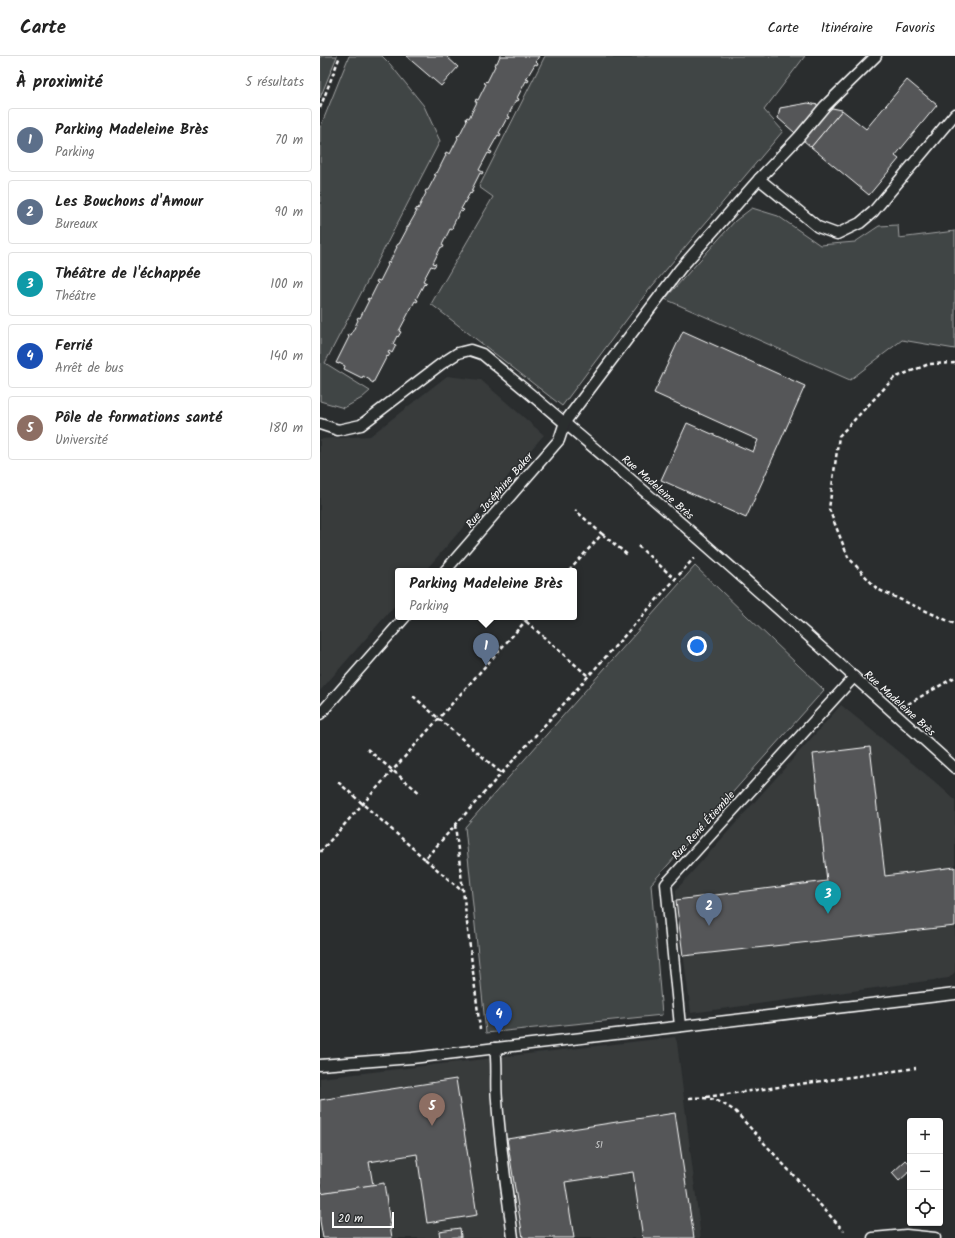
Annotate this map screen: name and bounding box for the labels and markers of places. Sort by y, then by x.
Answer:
pin: 1 [473,633,499,666]
pin: 3 [815,881,841,914]
pin: 2 [696,893,722,926]
pin: 4 [486,1001,512,1034]
pin: 5 [419,1093,445,1126]

